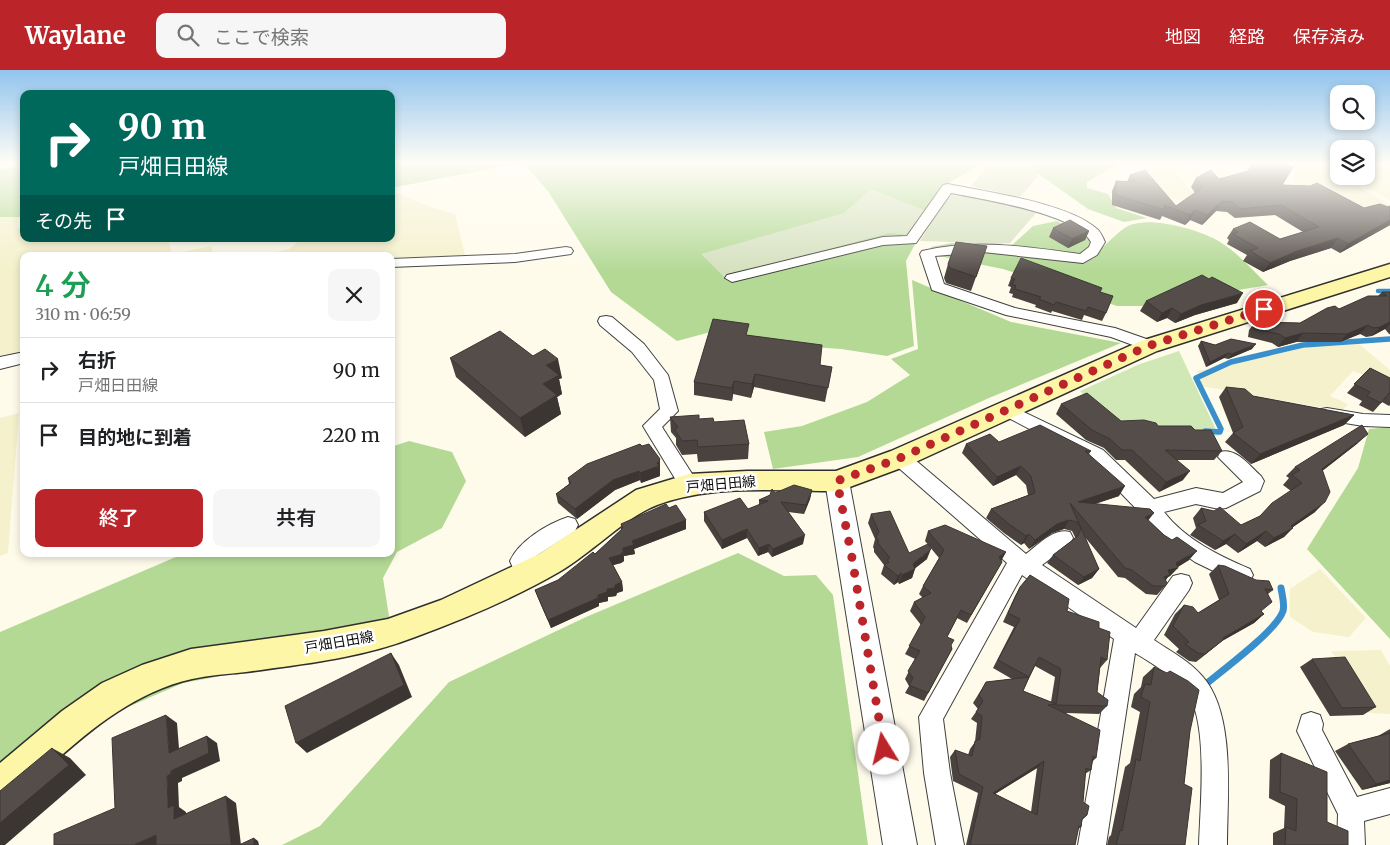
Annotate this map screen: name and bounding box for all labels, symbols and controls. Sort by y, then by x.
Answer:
search box [156,13,506,58]
text: Waylane [25,20,126,51]
icon: search [174,21,202,49]
text: ここで検索 [214,25,309,49]
text: 地図 [1165,25,1201,48]
text: 経路 [1229,25,1265,48]
text: 保存済み [1293,25,1365,48]
map controls [1330,85,1375,185]
button: search [1330,85,1375,130]
text: 90 m [118,105,206,149]
icon: right [35,110,100,175]
button: layers [1330,140,1375,185]
text: 戸畑日田線 [118,152,228,180]
icon: arrive [102,205,130,233]
text: その先 [35,209,92,233]
text: 4 分 [35,266,91,304]
button: close [328,269,380,321]
pin [1243,288,1285,330]
icon: arrive [1250,295,1278,323]
text: 310 m · 06:59 [35,304,131,324]
text: 右折 [78,348,116,372]
icon: right [35,356,63,384]
text: 90 m [333,358,380,382]
text: 戸畑日田線 [78,375,158,395]
icon: arrive [35,421,63,449]
text: 220 m [323,423,380,447]
text: 目的地に到着 [78,425,192,449]
street label: 戸畑日田線 [685,472,757,496]
button: 終了 [35,489,203,547]
button: 共有 [213,489,380,547]
street label: 戸畑日田線 [303,627,375,657]
position arrow [857,722,909,774]

